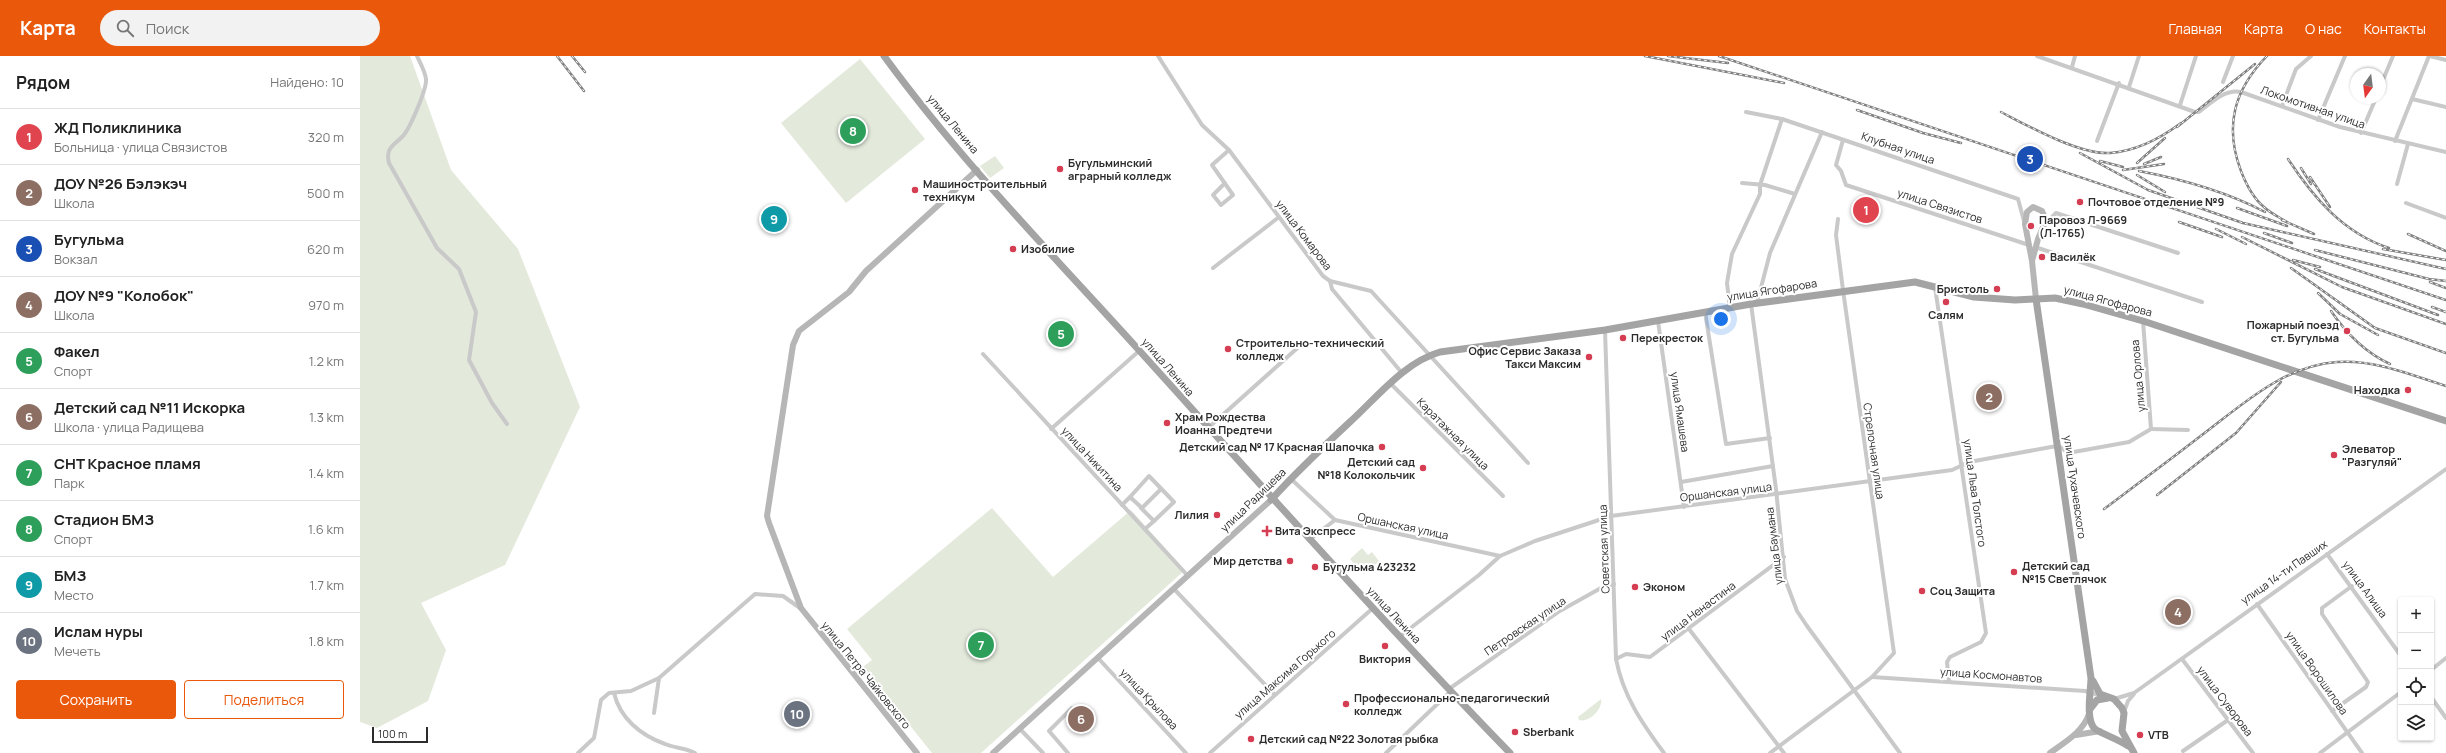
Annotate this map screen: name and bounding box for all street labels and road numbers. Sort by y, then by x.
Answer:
street label: Локомотивная улица [2259,82,2367,131]
street label: улица Ленина [924,91,983,156]
street label: Клубная улица [1860,128,1937,167]
street label: улица Связистов [1896,185,1985,226]
street label: улица Комарова [1273,196,1336,273]
street label: улица Ягофарова [1726,275,1818,304]
street label: улица Ягофарова [2062,282,2154,320]
street label: улица Ленина [1139,334,1198,399]
street label: улица Орлова [2127,339,2148,413]
street label: улица Ямашева [1667,371,1694,453]
street label: Каратажная улица [1414,394,1493,473]
street label: Стрелочная улица [1860,402,1889,500]
street label: улица Никитина [1058,423,1126,494]
street label: улица Тухачевского [2061,434,2090,540]
street label: улица Льва Толстого [1960,438,1991,548]
street label: улица Радищева [1217,464,1289,535]
street label: Оршанская улица [1679,478,1773,505]
street label: Советская улица [1594,504,1613,594]
street label: улица Баумана [1761,507,1786,586]
street label: Оршанская улица [1356,509,1450,542]
street label: улица 14-ти Павших [2237,536,2330,607]
street label: улица Алиша [2340,557,2391,620]
street label: улица Ненастина [1657,577,1738,644]
street label: улица Ленина [1364,583,1425,646]
street label: Петровская улица [1481,593,1568,658]
street label: улица Петра Чайковского [818,618,915,732]
street label: улица Максима Горького [1231,625,1339,722]
street label: улица Ворошилова [2283,628,2352,718]
street label: улица Суворова [2194,662,2257,739]
street label: улица Космонавтов [1939,663,2043,686]
street label: улица Крылова [1117,665,1182,732]

